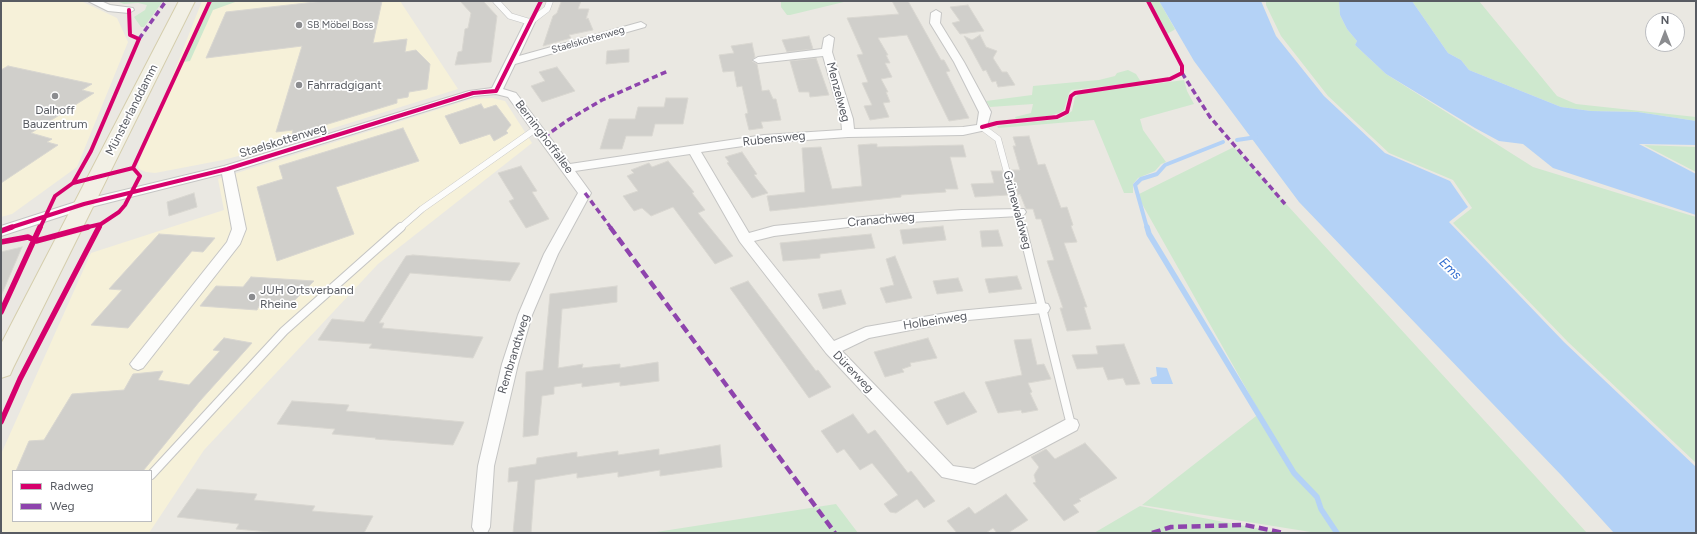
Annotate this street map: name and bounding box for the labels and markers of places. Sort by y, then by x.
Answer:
place label: SB Möbel Boss [307,19,373,31]
marker: SB Möbel Boss [294,20,304,30]
place label: Fahrradgigant [307,78,382,92]
marker: Fahrradgigant [294,80,304,90]
marker: Dalhoff Bauzentrum [50,91,60,101]
place label: Dalhoff Bauzentrum [23,103,87,131]
place label: JUH Ortsverband Rheine [260,283,354,311]
marker: JUH Ortsverband Rheine [247,292,257,302]

